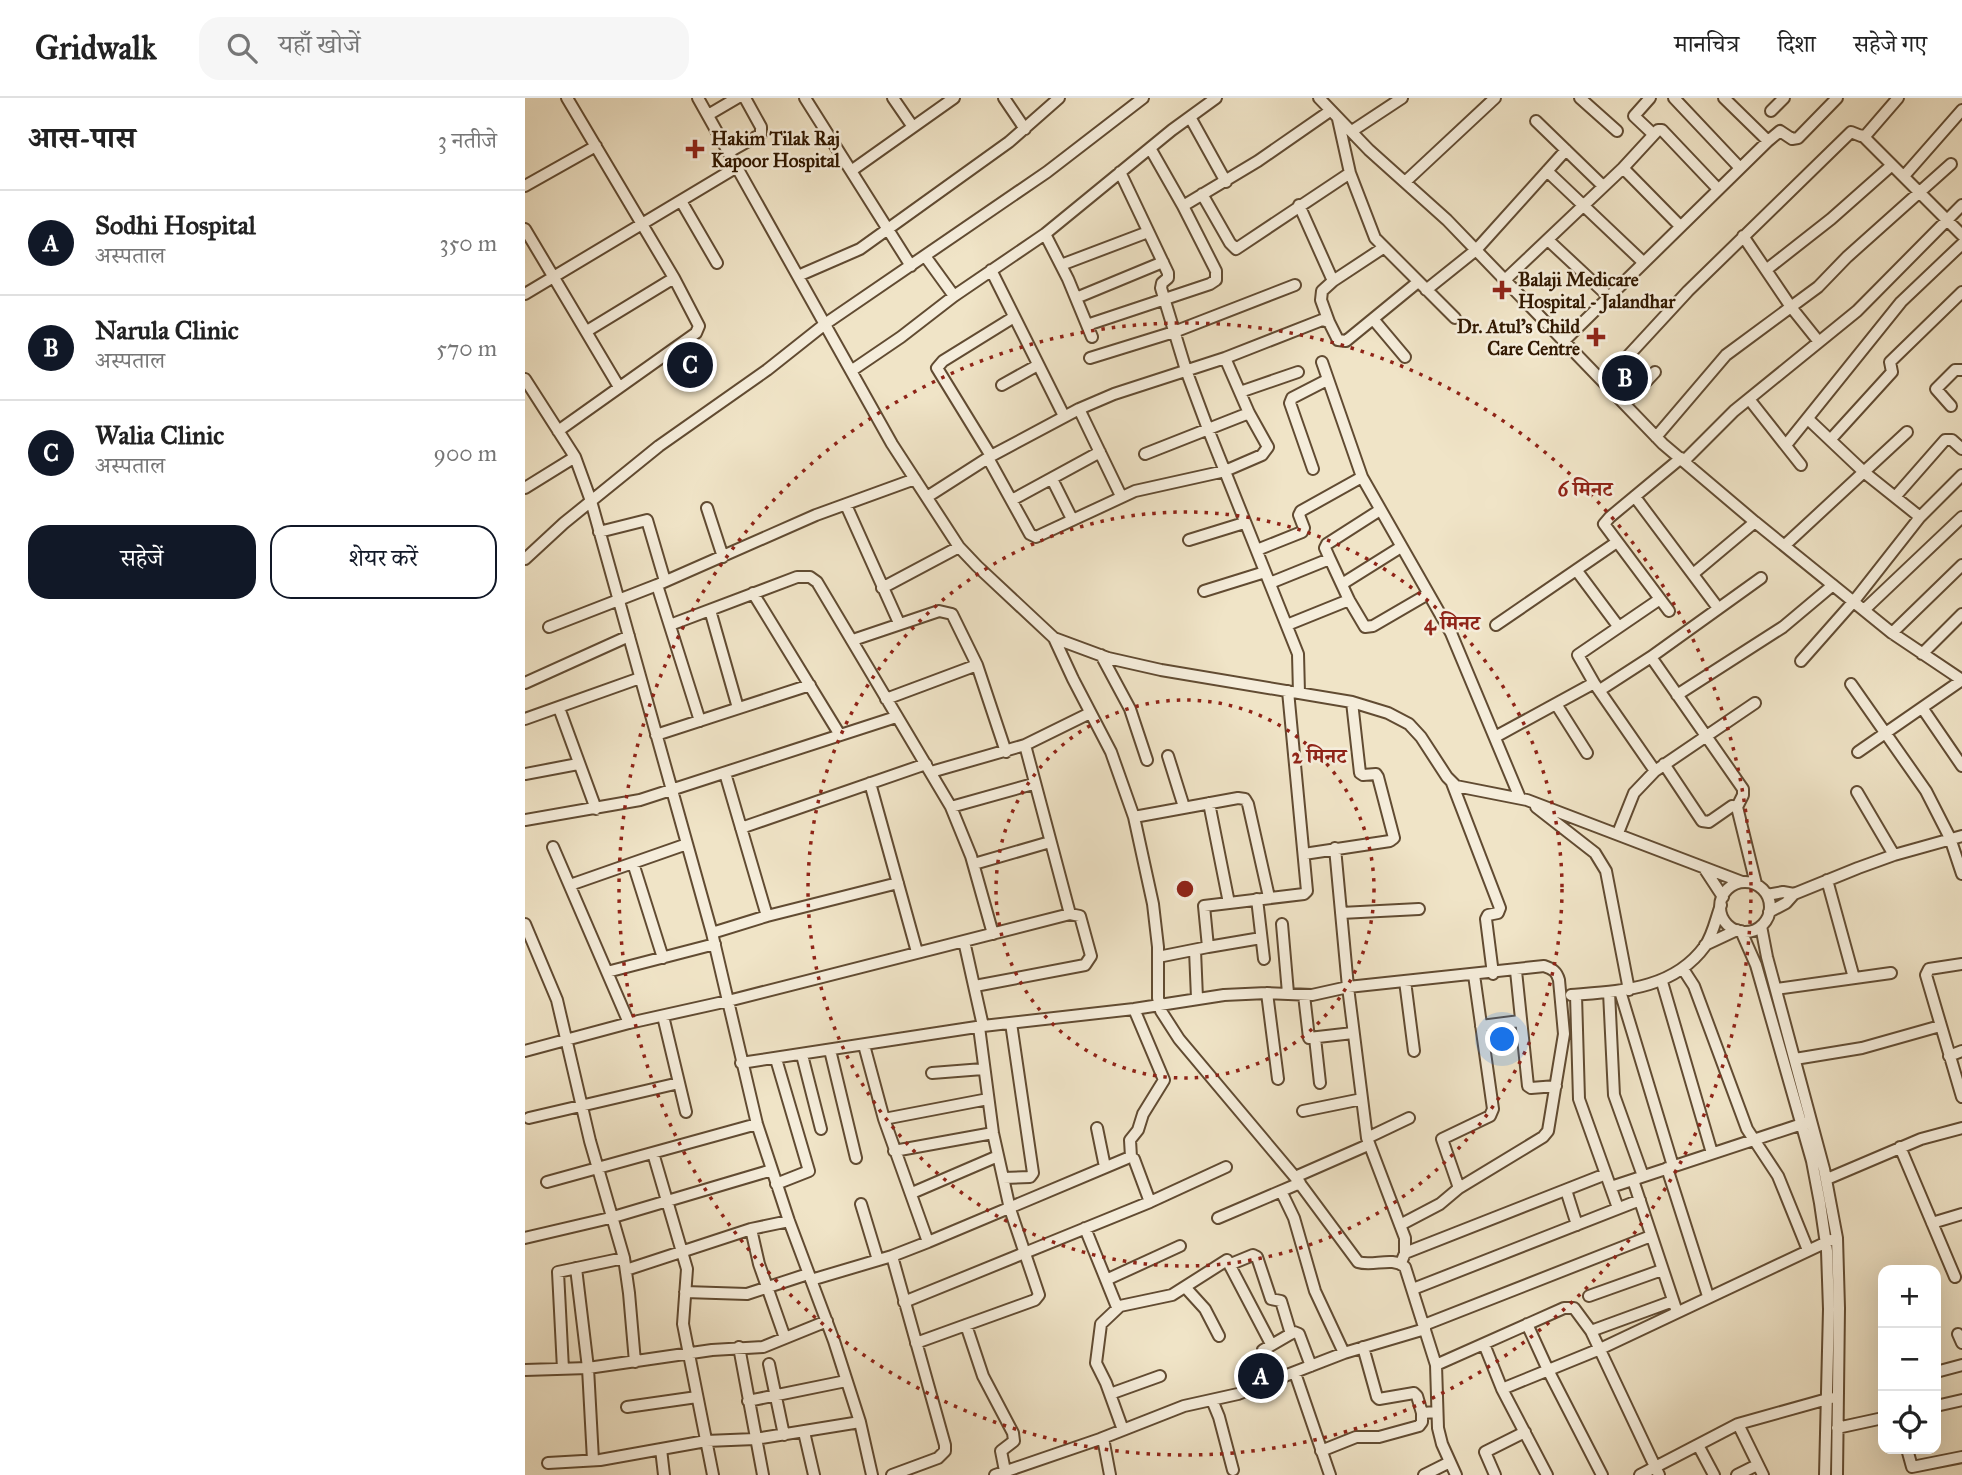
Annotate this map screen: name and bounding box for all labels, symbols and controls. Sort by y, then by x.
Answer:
search box [199,17,689,80]
text: Gridwalk [35,28,157,68]
text: यहाँ खोजें [279,28,360,60]
icon: search [223,29,261,67]
text: मानचित्र [1674,29,1739,59]
text: दिशा [1777,29,1816,59]
text: सहेजे गए [1854,29,1927,59]
text: आस-पास [28,120,136,156]
text: 3 नतीजे [438,126,497,154]
place label: Hakim Tilak Raj Kapoor Hospital [711,127,841,173]
marker: Hakim Tilak Raj Kapoor Hospital [685,139,705,159]
text: Sodhi Hospital [95,209,256,241]
text: A [43,229,59,257]
text: 350 m [439,229,497,257]
text: अस्पताल [95,241,165,269]
place label: Balaji Medicare Hospital - Jalandhar [1518,268,1676,314]
marker: Balaji Medicare Hospital - Jalandhar [1492,280,1512,300]
text: Narula Clinic [95,314,239,346]
place label: Dr. Atul's Child Care Centre [1457,315,1580,360]
marker: Dr. Atul's Child Care Centre [1586,327,1606,347]
text: B [43,334,59,362]
text: 570 m [436,334,497,362]
pin: C [667,339,713,391]
text: अस्पताल [95,346,165,374]
pin: B [1602,352,1648,404]
text: Walia Clinic [95,419,224,451]
text: C [43,439,59,467]
text: 900 m [434,439,497,467]
text: अस्पताल [95,451,165,479]
text: 6 मिनट [1557,476,1614,502]
button: सहेजें [28,525,256,599]
button: शेयर करें [270,525,497,599]
text: 4 मिनट [1424,610,1482,636]
text: 2 मिनट [1292,743,1348,769]
centre of rings [1173,877,1197,901]
your location [1485,1022,1519,1056]
map controls [1878,1265,1941,1454]
button: + [1878,1265,1941,1328]
button: − [1878,1328,1941,1391]
pin: A [1238,1350,1284,1402]
button: locate [1878,1391,1941,1454]

